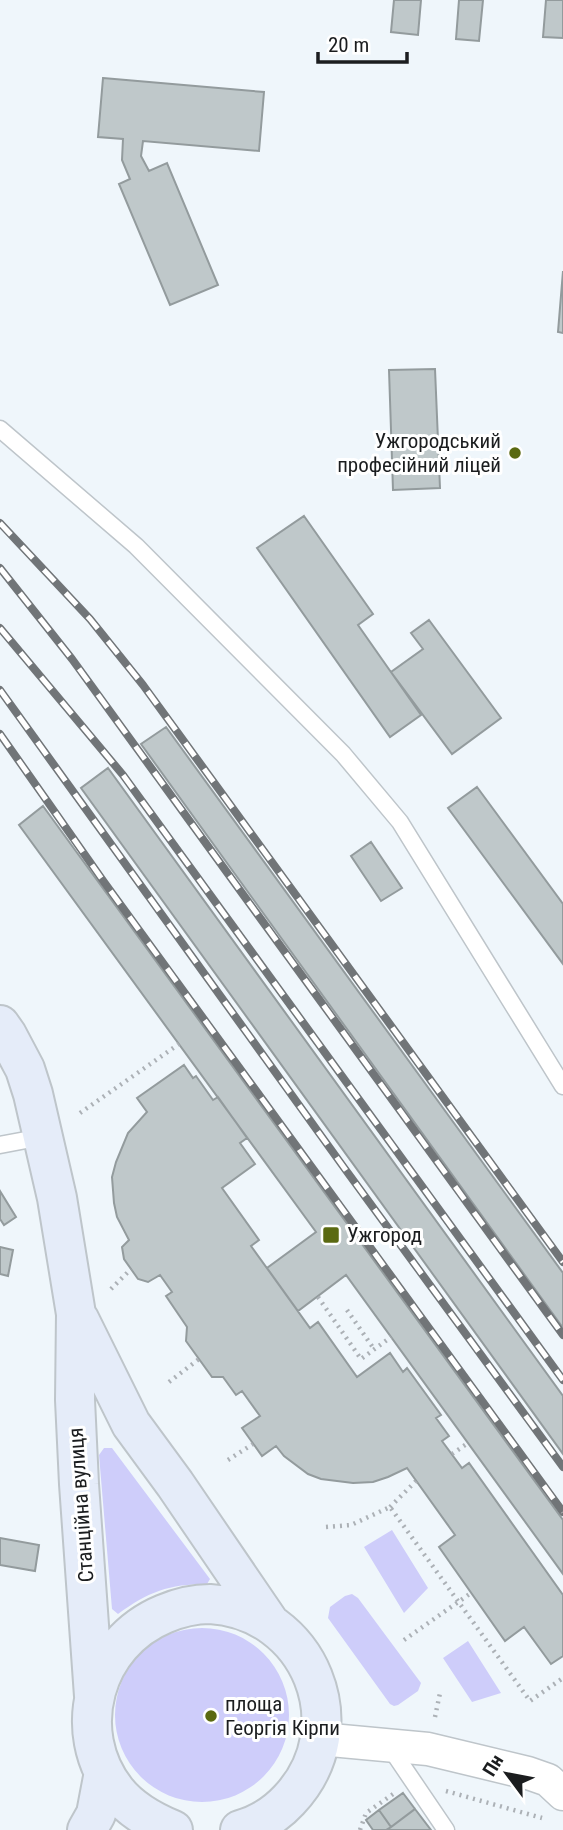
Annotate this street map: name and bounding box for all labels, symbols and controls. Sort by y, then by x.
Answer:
scale bar [318,21,407,65]
text: 20 m [328,33,369,57]
place label: Ужгородський професійний ліцей [337,429,501,477]
marker: Ужгородський професійний ліцей [507,445,523,461]
place label: Ужгород [347,1223,422,1247]
marker: Ужгород [321,1225,341,1245]
street label: Станційна вулиця [64,1427,98,1583]
place label: площа Георгія Кірпи [225,1692,340,1740]
marker: площа Георгія Кірпи [203,1708,219,1724]
north arrow [472,1739,542,1809]
text: Пн [478,1750,508,1780]

